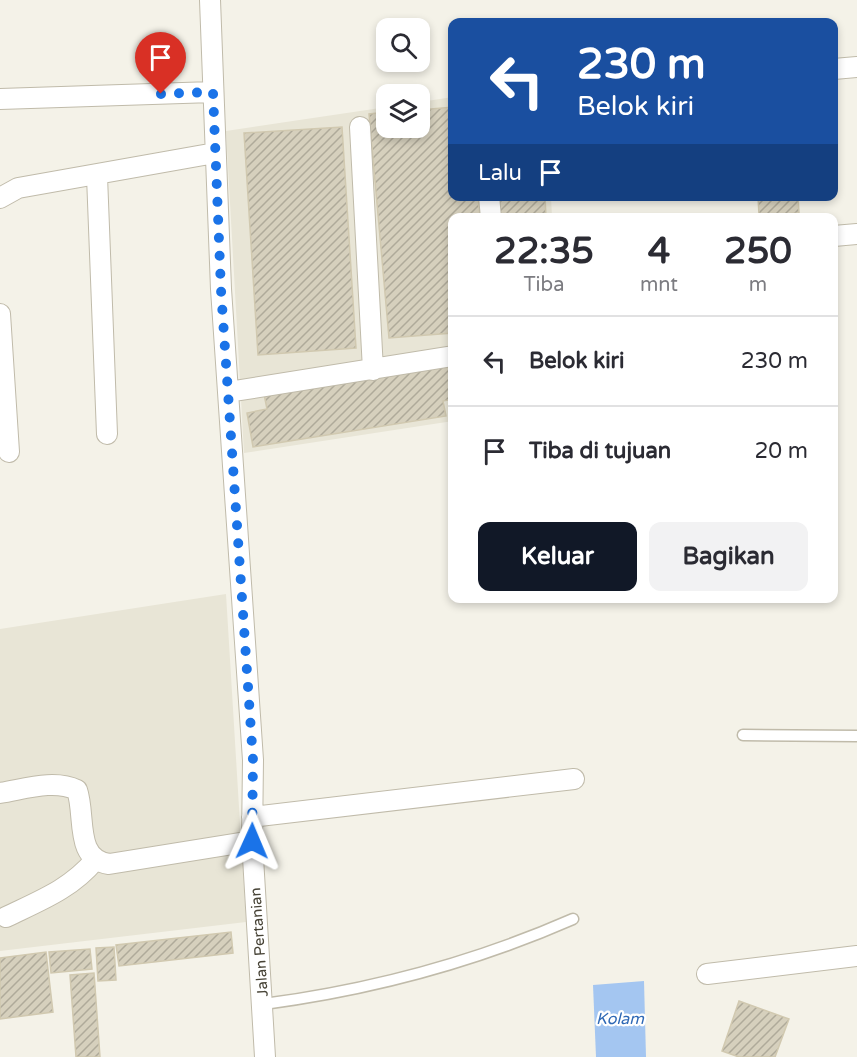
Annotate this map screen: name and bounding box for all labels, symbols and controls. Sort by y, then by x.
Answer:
map controls [376,18,430,138]
button: search [376,18,430,72]
pin [135,32,186,94]
text: 230 m [577,39,706,90]
icon: arrive [144,41,177,74]
icon: left [478,42,556,120]
button: layers [376,84,430,138]
text: Belok kiri [577,90,694,123]
icon: arrive [534,156,567,189]
text: Lalu [478,160,522,186]
text: 22:35 [494,230,594,273]
text: 4 [648,230,670,273]
text: 250 [724,230,792,273]
text: Tiba [524,273,564,297]
text: mnt [640,273,678,297]
text: m [749,273,767,297]
icon: left [478,345,511,378]
text: Belok kiri [529,348,625,374]
text: 230 m [741,348,808,374]
icon: arrive [478,435,511,468]
text: Tiba di tujuan [529,438,671,464]
text: 20 m [754,438,808,464]
button: Keluar [478,522,637,591]
button: Bagikan [649,522,808,591]
position arrow [220,809,284,873]
street label: Jalan Pertanian [246,887,272,997]
water label: Kolam [596,1009,644,1029]

